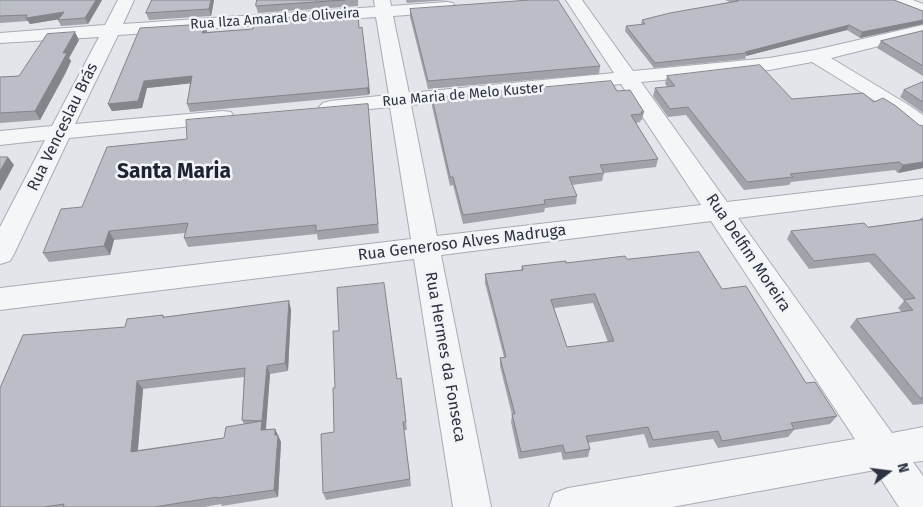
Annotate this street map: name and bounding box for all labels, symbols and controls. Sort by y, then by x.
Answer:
street label: Rua Ilza Amaral de Oliveira [190,5,360,33]
street label: Rua Venceslau Brás [24,60,102,194]
street label: Rua Maria de Melo Kuster [382,80,544,110]
district label: Santa Maria [117,159,231,185]
street label: Rua Delfim Moreira [702,190,794,316]
street label: Rua Generoso Alves Madruga [357,221,567,265]
street label: Rua Hermes da Fonseca [421,270,469,444]
north arrow [863,447,913,497]
text: N [894,461,912,475]

